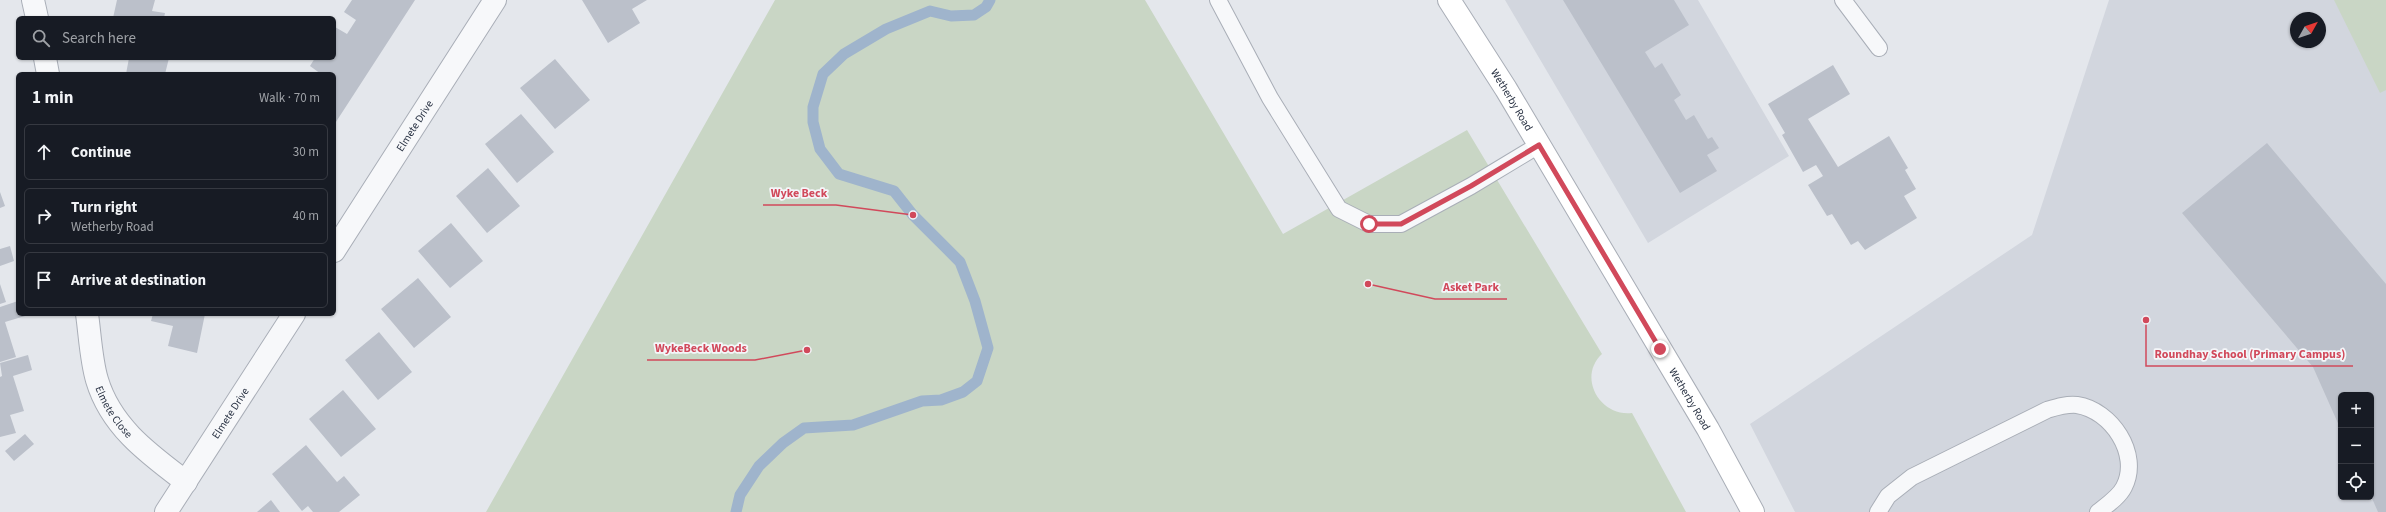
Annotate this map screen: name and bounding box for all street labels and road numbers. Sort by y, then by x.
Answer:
street label: Wetherby Road [1487,66,1537,134]
street label: Elmete Drive [392,97,437,154]
street label: Wetherby Road [1666,365,1714,433]
street label: Elmete Close [92,384,137,441]
street label: Elmete Drive [208,384,252,441]

